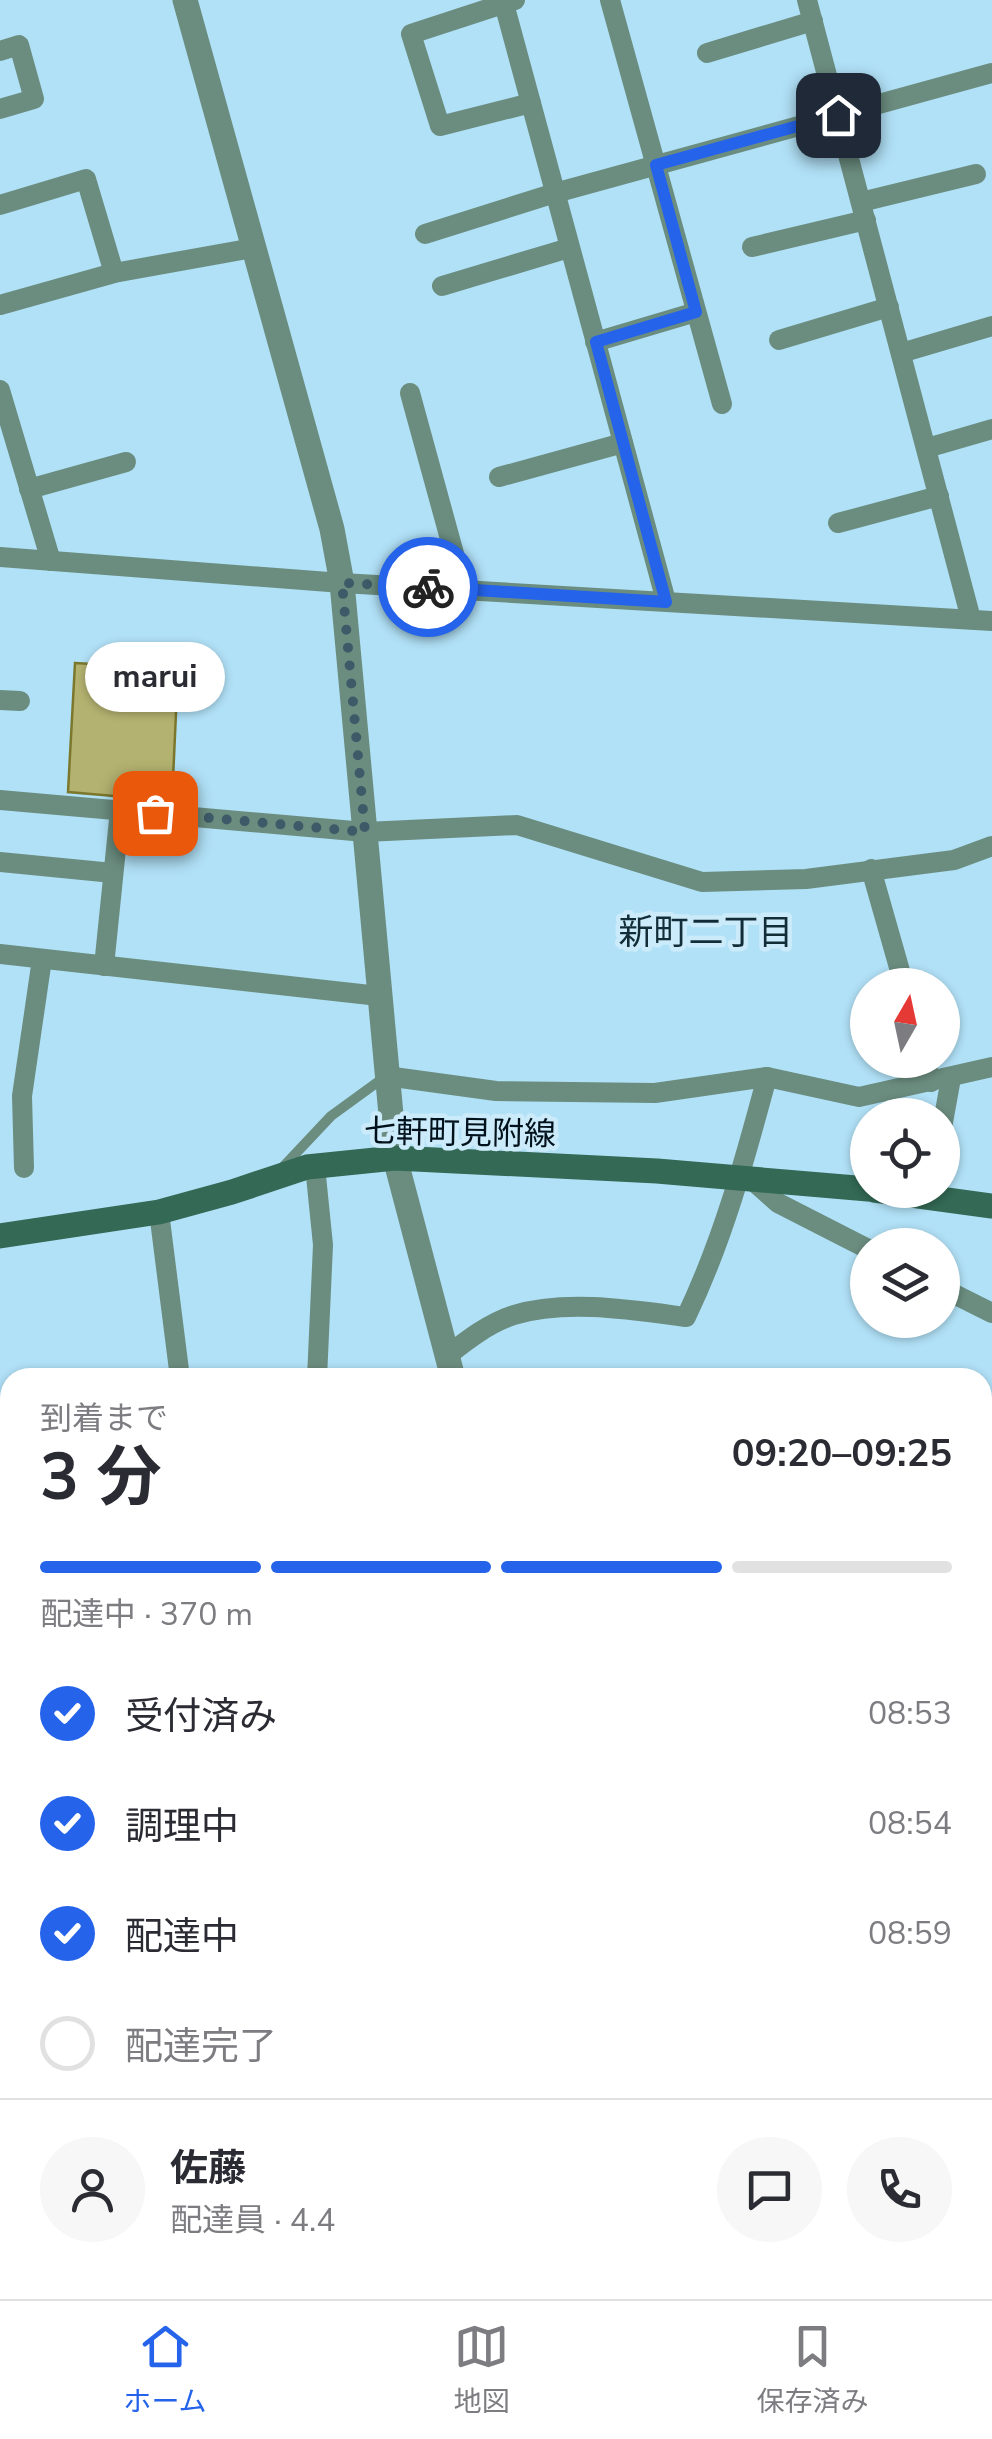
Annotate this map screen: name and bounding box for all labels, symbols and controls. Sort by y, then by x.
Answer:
pin [796,73,881,158]
icon: home [811,88,866,143]
courier [378,537,478,637]
icon: bike [401,560,456,615]
callout: marui [85,643,225,713]
text: marui [113,655,197,698]
pin [113,771,198,856]
icon: bag [128,786,183,841]
district label: 新町二丁目 [618,909,794,956]
north arrow [850,968,960,1078]
map controls [850,968,960,1338]
button: locate [850,1098,960,1208]
street label: 七軒町見附線 [364,1110,556,1156]
button: layers [850,1228,960,1338]
text: 到着まで [40,1397,168,1440]
text: 09:20–09:25 [732,1428,952,1479]
text: 3 分 [40,1433,162,1522]
text: 配達中 · 370 m [40,1593,253,1636]
icon: check [40,1686,95,1741]
text: 受付済み [125,1691,277,1742]
text: 08:53 [868,1692,952,1735]
icon: check [40,1796,95,1851]
text: 調理中 [125,1801,239,1852]
text: 08:54 [868,1802,952,1845]
icon: check [40,1906,95,1961]
text: 配達中 [125,1911,239,1962]
text: 08:59 [868,1912,952,1955]
text: 配達完了 [125,2021,277,2072]
button: person [40,2137,145,2242]
button: chat [717,2137,822,2242]
button: phone [847,2137,952,2242]
text: 佐藤 [170,2143,246,2194]
text: 配達員 · 4.4 [170,2199,335,2242]
tab: ホーム [123,2319,207,2421]
tab: 地図 [454,2319,510,2421]
tab: 保存済み [756,2319,869,2421]

